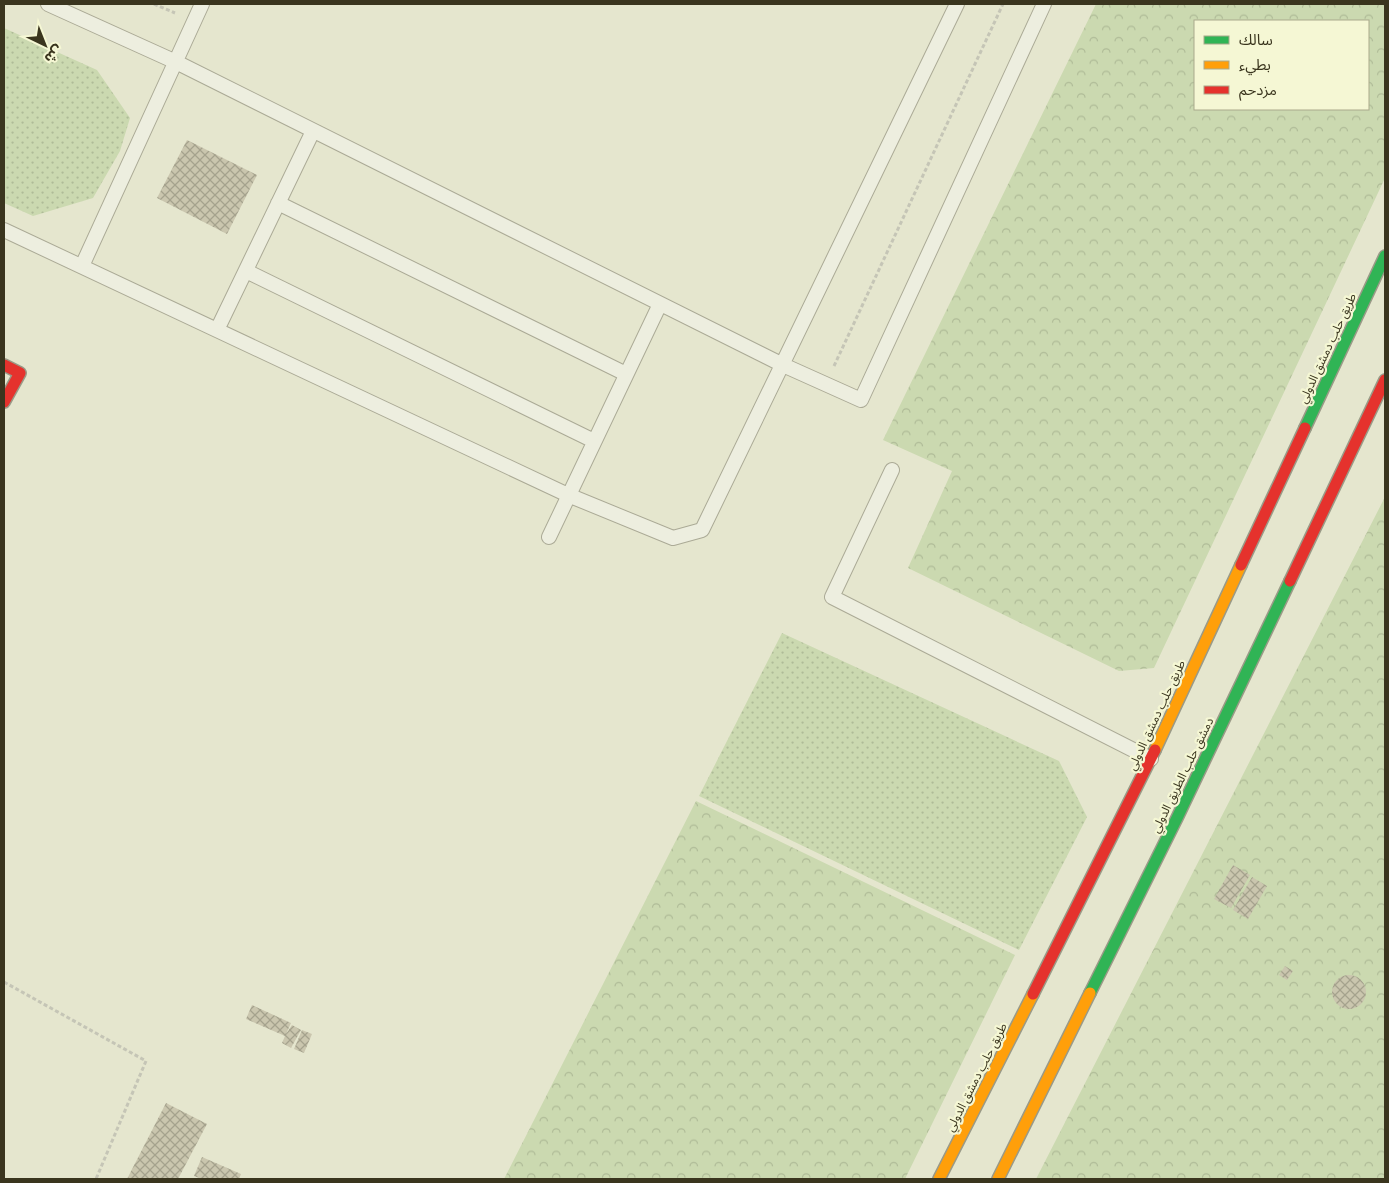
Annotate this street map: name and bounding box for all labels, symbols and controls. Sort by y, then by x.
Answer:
north arrow [20,20,70,70]
legend [1194,20,1369,110]
text: سالك [1239,29,1273,49]
text: ش [41,41,68,68]
text: بطيء [1239,54,1271,76]
text: مزدحم [1239,79,1277,101]
street label: طريق حلب دمشق الدولي [1295,290,1362,407]
street label: طريق حلب دمشق الدولي [1124,657,1191,774]
street label: دمشق حلب الطريق الدولي [1148,715,1219,836]
street label: طريق حلب دمشق الدولي [942,1020,1012,1135]

